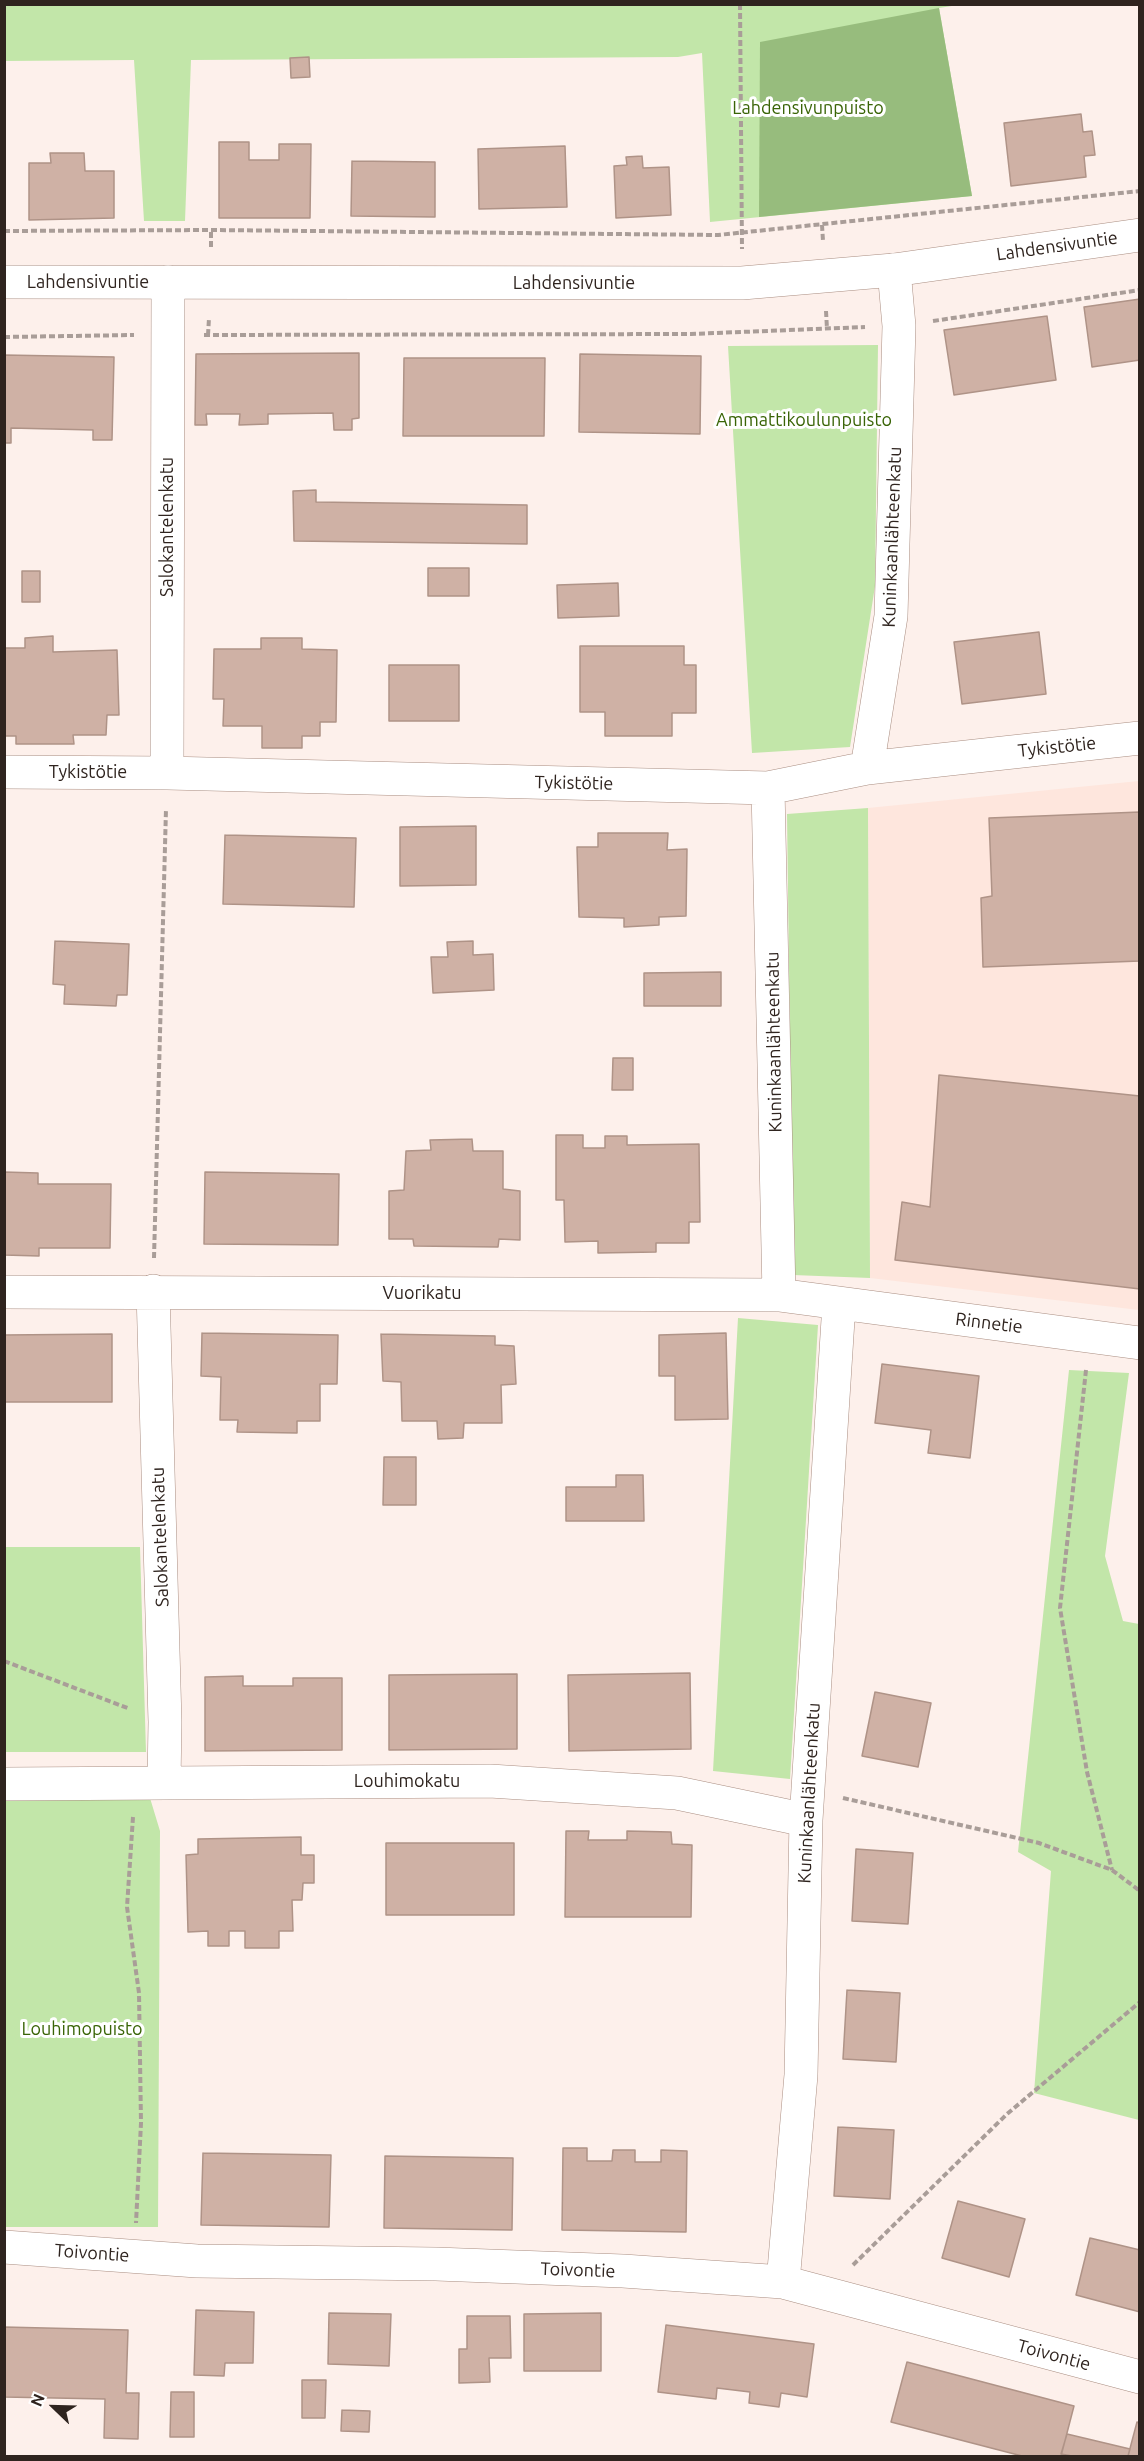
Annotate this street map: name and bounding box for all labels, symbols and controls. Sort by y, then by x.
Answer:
park label: Lahdensivunpuisto [732,97,884,119]
street label: Lahdensivuntie [995,227,1119,265]
street label: Lahdensivuntie [27,271,149,293]
street label: Lahdensivuntie [513,272,635,294]
park label: Ammattikoulunpuisto [716,409,892,431]
street label: Kuninkaanlähteenkatu [878,446,906,628]
street label: Salokantelenkatu [156,457,178,597]
street label: Tykistötie [1017,732,1097,762]
street label: Tykistötie [49,761,127,783]
street label: Tykistötie [535,772,613,794]
street label: Kuninkaanlähteenkatu [762,951,786,1133]
street label: Vuorikatu [383,1282,461,1304]
street label: Rinnetie [954,1308,1024,1338]
street label: Salokantelenkatu [147,1467,173,1607]
street label: Kuninkaanlähteenkatu [793,1702,825,1884]
street label: Louhimokatu [354,1770,460,1792]
park label: Louhimopuisto [21,2018,143,2040]
street label: Toivontie [54,2240,130,2266]
street label: Toivontie [540,2258,616,2282]
street label: Toivontie [1015,2335,1093,2375]
north arrow [24,2377,84,2437]
text: N [27,2391,48,2409]

